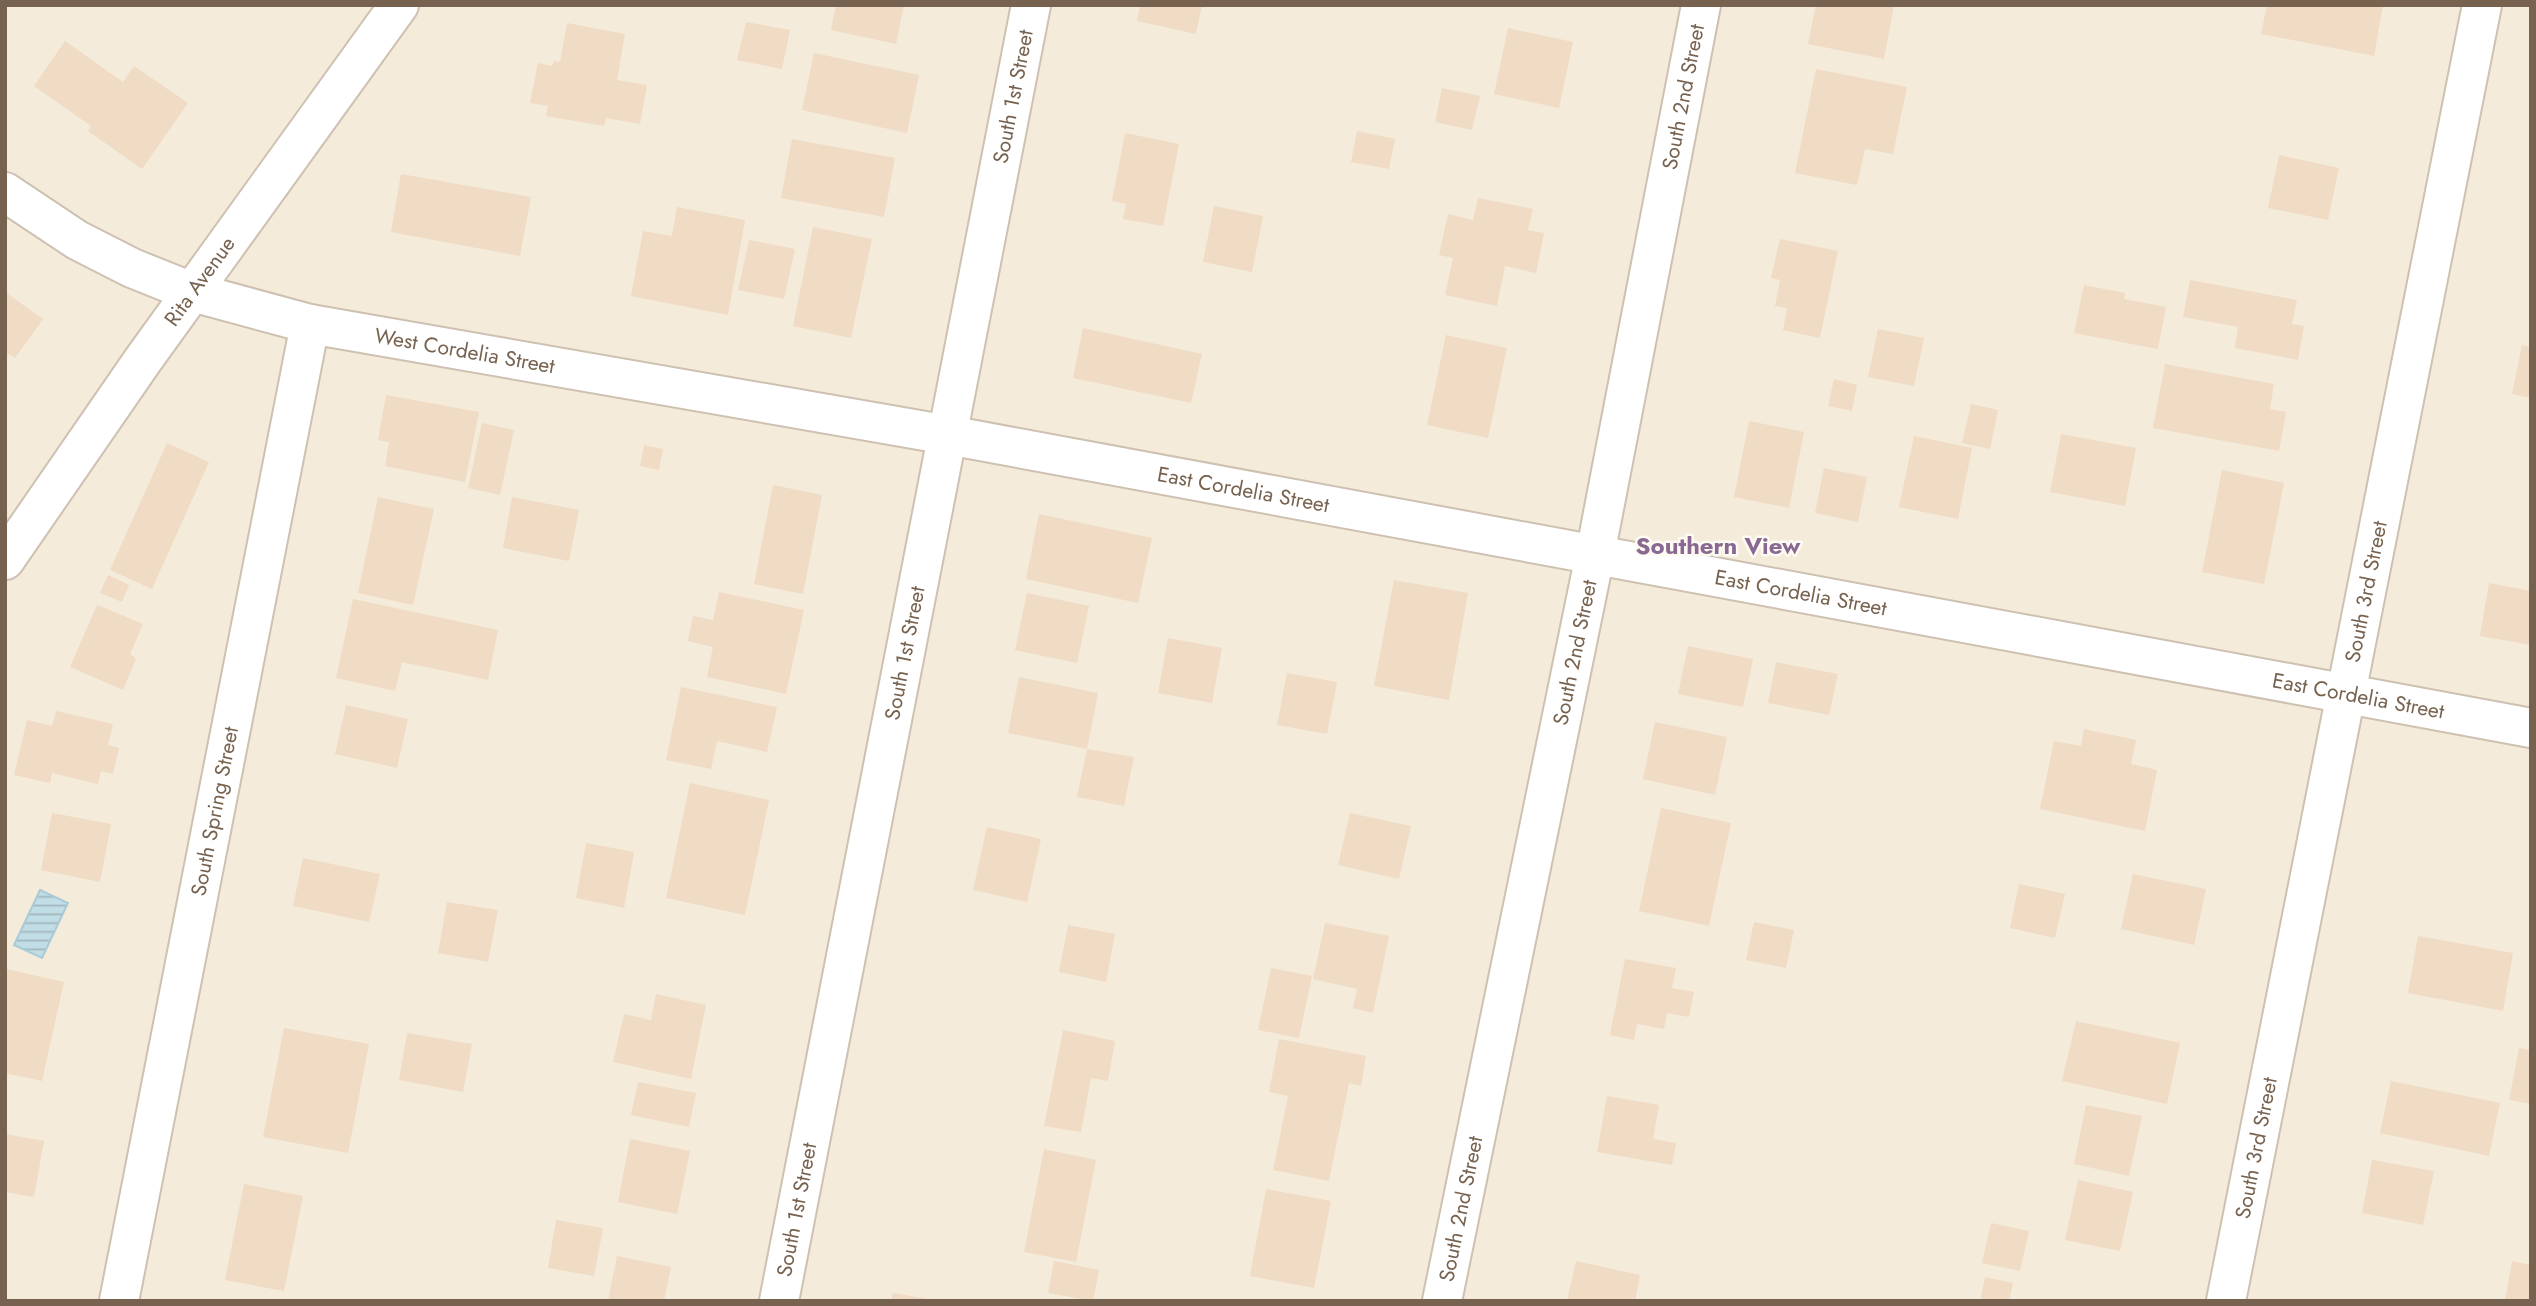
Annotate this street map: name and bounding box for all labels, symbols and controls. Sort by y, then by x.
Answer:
street label: South 2nd Street [1655,22,1712,172]
street label: South 1st Street [986,27,1041,166]
street label: Rita Avenue [157,230,242,332]
street label: West Cordelia Street [372,320,557,381]
street label: East Cordelia Street [1155,459,1332,520]
street label: South 3rd Street [2337,518,2395,665]
district label: Southern View [1636,528,1801,563]
street label: East Cordelia Street [1712,562,1889,623]
street label: South 2nd Street [1545,577,1605,728]
street label: South 1st Street [877,584,933,723]
street label: East Cordelia Street [2270,665,2447,727]
street label: South Spring Street [184,724,246,899]
street label: South 3rd Street [2228,1075,2285,1221]
street label: South 2nd Street [1431,1133,1490,1284]
street label: South 1st Street [769,1140,824,1279]

